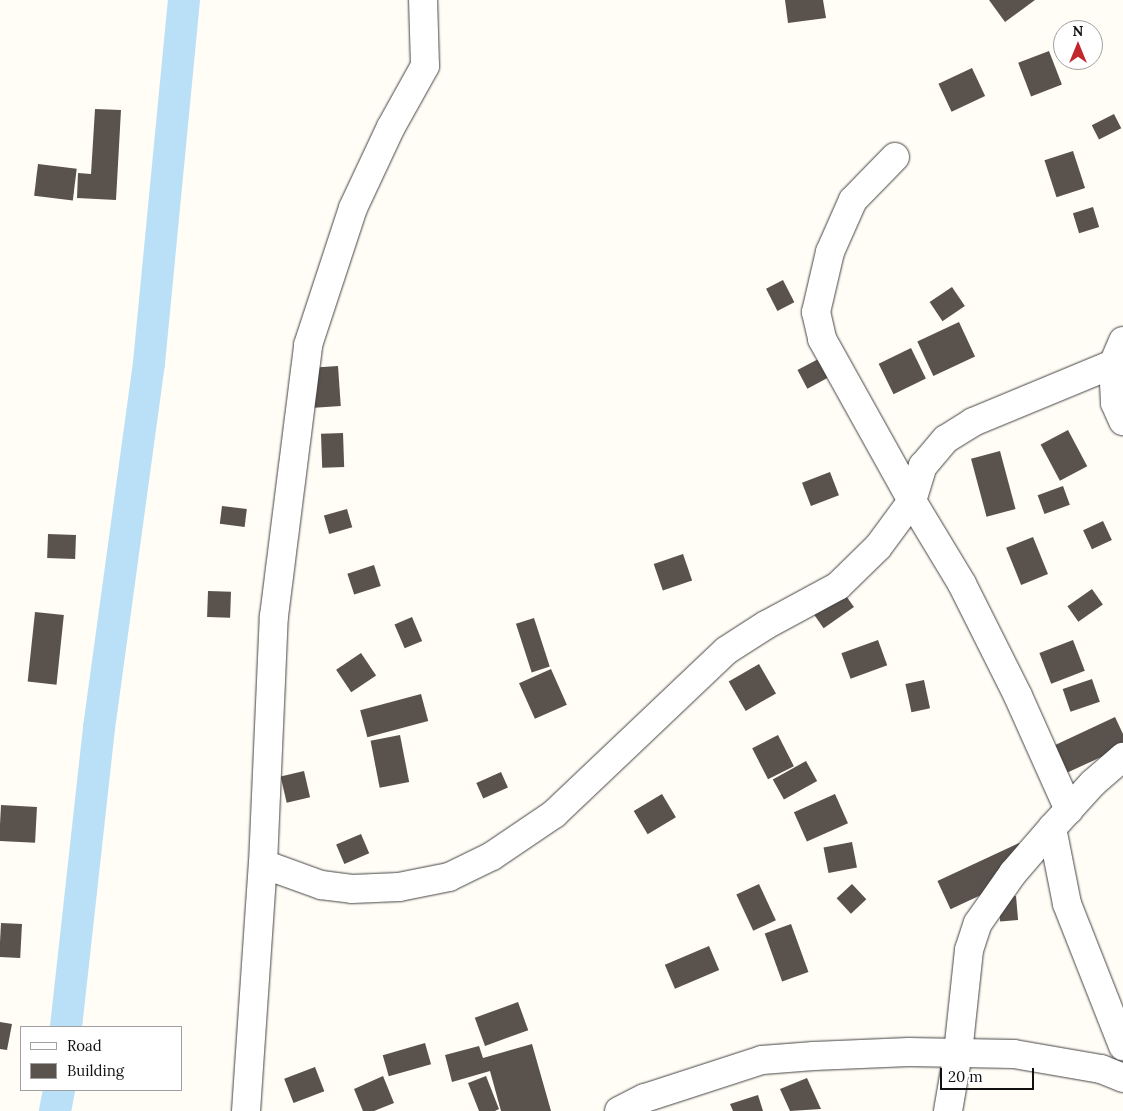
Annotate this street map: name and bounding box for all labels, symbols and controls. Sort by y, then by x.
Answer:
north arrow [1053,20,1103,70]
text: N [1073,22,1083,40]
legend [20,1026,182,1091]
text: Road [67,1036,102,1055]
scale bar [943,1058,1037,1090]
text: Building [67,1061,124,1080]
text: 20 m [948,1067,983,1086]

